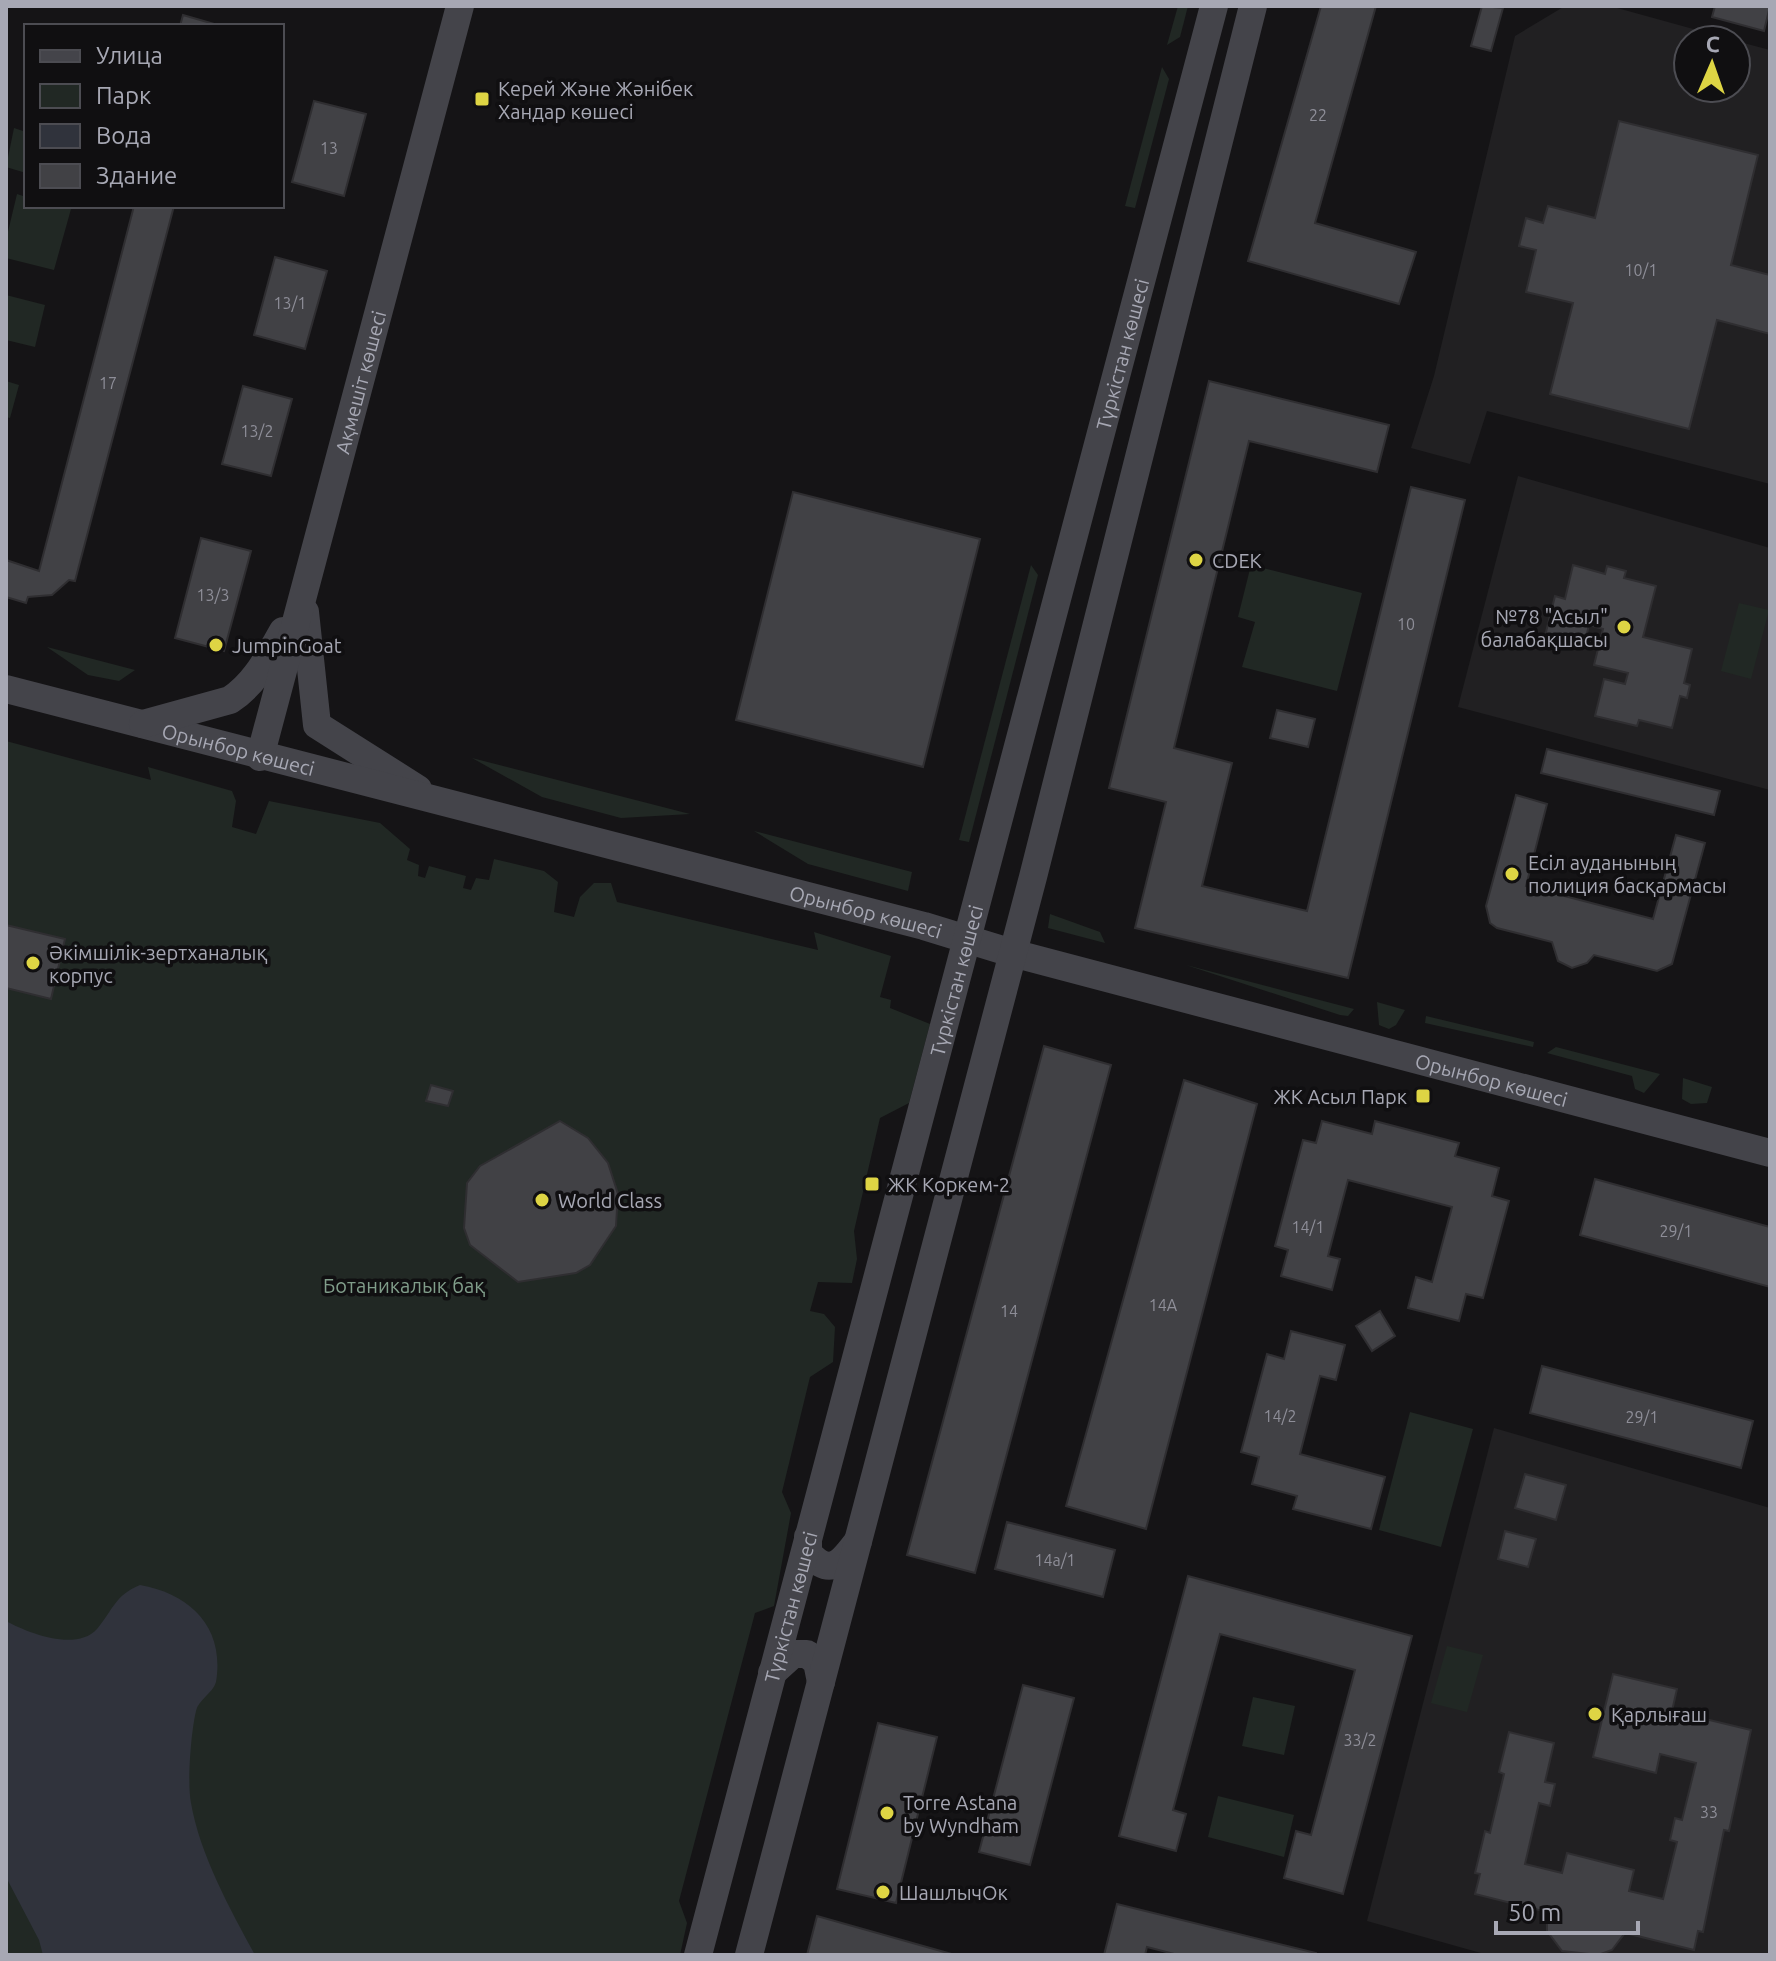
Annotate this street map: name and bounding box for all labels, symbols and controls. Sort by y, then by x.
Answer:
legend [24,24,284,208]
north arrow [1672,24,1752,104]
text: С [1705,31,1720,56]
text: Улица [96,42,163,69]
place label: Керей Және Жәнібек Хандар көшесі [498,77,693,123]
text: Парк [96,82,151,109]
marker: Керей Және Жәнібек Хандар көшесі [473,90,491,108]
house number: 22 [1309,106,1327,124]
text: Вода [96,122,152,149]
house number: 13 [320,139,338,157]
text: Здание [96,162,177,189]
house number: 10/1 [1625,261,1657,279]
street label: Түркістан көшесі [1091,276,1153,432]
house number: 13/1 [274,294,306,312]
street label: Ақмешіт көшесі [330,308,390,456]
house number: 17 [99,374,117,392]
house number: 13/2 [241,422,273,440]
place label: CDEK [1212,549,1262,572]
marker: CDEK [1187,551,1205,569]
house number: 13/3 [197,586,229,604]
place label: №78 "Асыл" балабақшасы [1481,605,1608,651]
house number: 10 [1397,615,1415,633]
marker: №78 "Асыл" балабақшасы [1615,618,1633,636]
place label: JumpinGoat [232,634,342,657]
marker: JumpinGoat [207,636,225,654]
street label: Орынбор көшесі [160,718,317,780]
place label: Есіл ауданының полиция басқармасы [1528,851,1727,897]
marker: Есіл ауданының полиция басқармасы [1503,865,1521,883]
street label: Орынбор көшесі [787,880,945,942]
street label: Түркістан көшесі [925,902,987,1059]
place label: Әкімшілік-зертханалық корпус [49,941,267,987]
marker: Әкімшілік-зертханалық корпус [24,954,42,972]
street label: Орынбор көшесі [1413,1048,1570,1111]
place label: ЖК Асыл Парк [1273,1085,1407,1108]
marker: ЖК Асыл Парк [1414,1087,1432,1105]
place label: ЖК Коркем-2 [888,1173,1010,1196]
marker: ЖК Коркем-2 [863,1175,881,1193]
place label: World Class [558,1189,662,1212]
marker: World Class [533,1191,551,1209]
house number: 14/1 [1292,1218,1324,1236]
house number: 29/1 [1660,1222,1692,1240]
park label: Ботаникалық бақ [323,1274,485,1297]
house number: 14А [1149,1296,1178,1314]
house number: 14 [1000,1302,1018,1320]
house number: 14/2 [1264,1407,1296,1425]
house number: 29/1 [1626,1408,1658,1426]
street label: Түркістан көшесі [759,1529,821,1685]
house number: 14а/1 [1034,1551,1076,1569]
place label: Қарлығаш [1611,1703,1707,1726]
marker: Қарлығаш [1586,1705,1604,1723]
house number: 33/2 [1344,1731,1376,1749]
place label: Torre Astana by Wyndham [903,1791,1019,1837]
house number: 33 [1700,1803,1718,1821]
marker: Torre Astana by Wyndham [878,1804,896,1822]
place label: ШашлычОк [899,1881,1008,1904]
marker: ШашлычОк [874,1883,892,1901]
scale bar [1496,1885,1638,1935]
text: 50 m [1508,1899,1561,1926]

